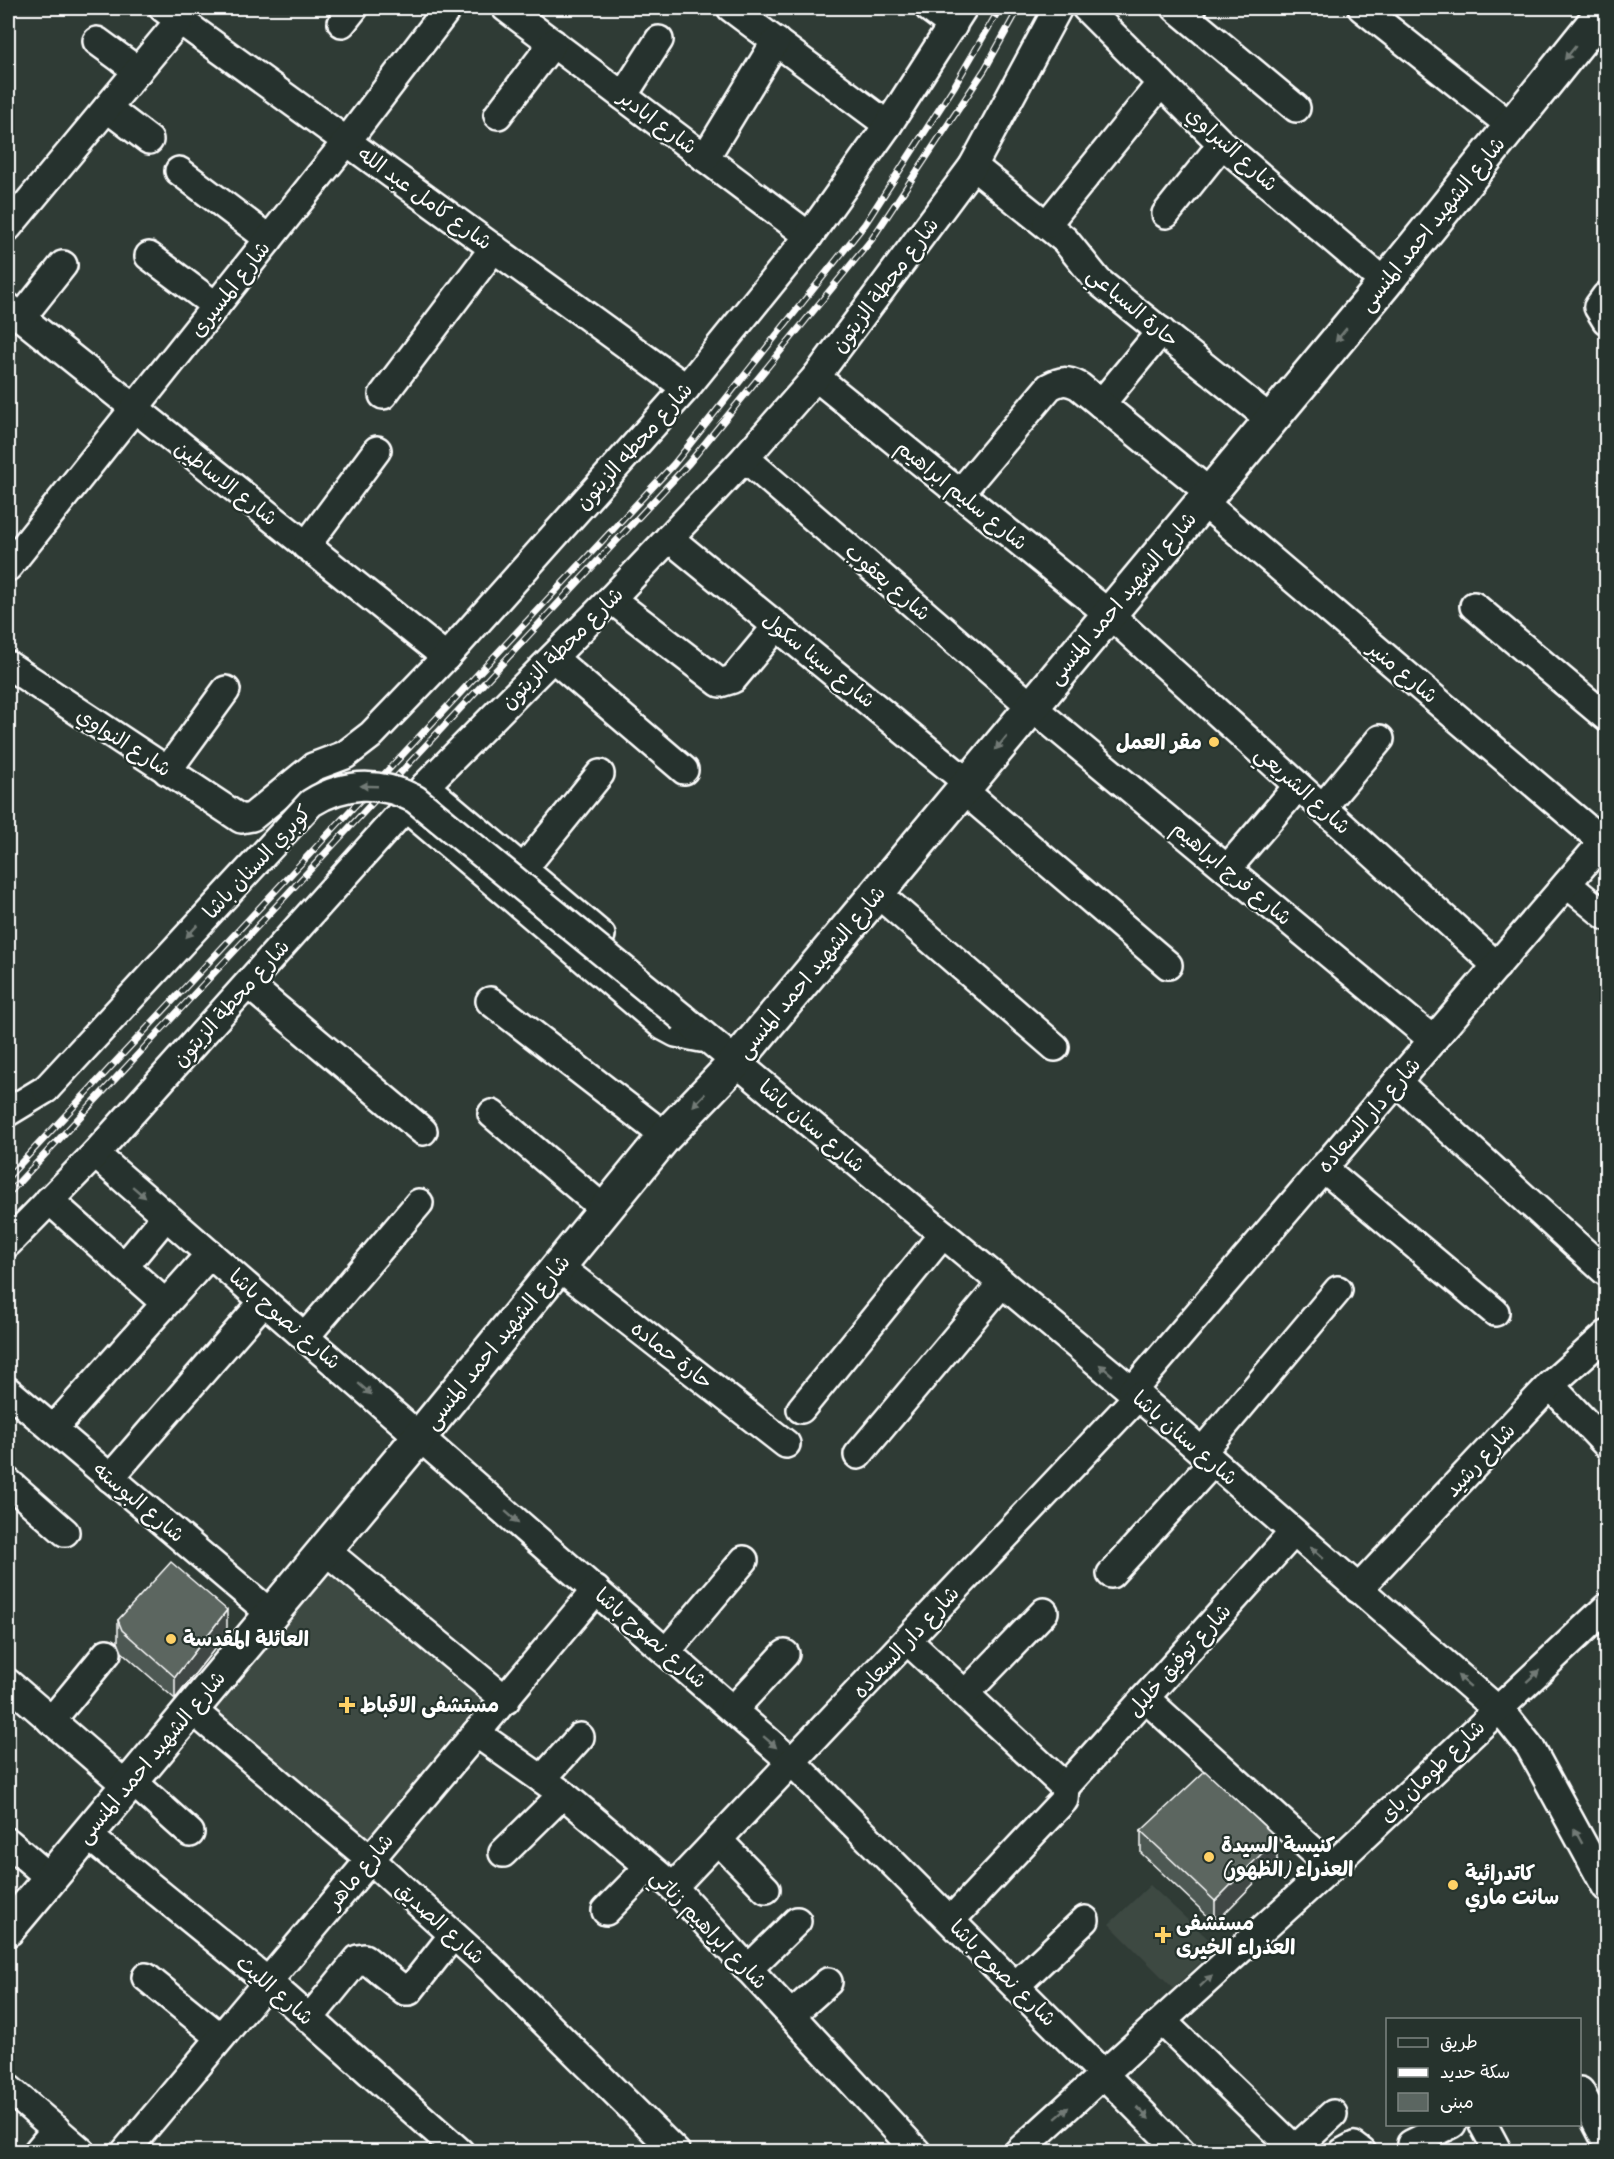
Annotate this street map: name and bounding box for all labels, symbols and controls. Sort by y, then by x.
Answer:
one-way arrow [1563,45,1576,61]
street label: شارع ابادير [611,83,702,162]
street label: شارع النبراوي [1179,101,1283,199]
street label: شارع الشهيد احمد المنسى [1353,131,1512,318]
street label: شارع كامل عبد الله [352,141,497,257]
street label: شارع محطة الزيتون [826,212,946,359]
street label: شارع المسيرى [184,236,277,344]
street label: حارة السباعي [1078,261,1184,357]
one-way arrow [1335,327,1348,343]
street label: شارع محطه الزيتون [570,377,700,517]
street label: شارع سليم ابراهيم [889,434,1033,558]
street label: شارع الاساطين [168,435,283,533]
street label: شارع الشهيد احمد المنسى [1042,506,1203,691]
street label: شارع يعقوب [838,538,936,628]
street label: شارع محطة الزيتون [495,581,630,716]
street label: شارع سينا سكول [756,607,881,715]
street label: شارع منير [1360,634,1443,710]
street label: شارع النواوي [71,702,176,784]
place label: مقر العمل [1116,729,1202,755]
one-way arrow [995,735,1008,751]
marker: مقر العمل [1207,735,1221,749]
street label: شارع الشريعي [1246,740,1356,844]
one-way arrow [359,781,378,791]
street label: كوبري السنان باشا [197,799,318,926]
street label: شارع فرج ابراهيم [1165,815,1297,933]
street label: شارع الشهيد احمد المنسى [731,880,892,1065]
one-way arrow [185,924,199,939]
street label: شارع محطة الزيتون [167,934,297,1074]
street label: شارع دار السعاده [1312,1052,1428,1179]
street label: شارع سنان باشا [752,1074,871,1180]
one-way arrow [693,1093,707,1107]
one-way arrow [131,1185,146,1198]
street label: شارع الشهيد احمد المنسى [418,1249,577,1436]
street label: شارع نصوح باشا [222,1263,347,1376]
street label: حارة حماده [626,1315,718,1395]
one-way arrow [1098,1364,1114,1377]
one-way arrow [357,1382,372,1395]
street label: شارع سنان باشا [1126,1385,1243,1492]
street label: شارع رشيد [1439,1418,1522,1504]
street label: شارع البوسته [87,1456,190,1549]
one-way arrow [504,1510,519,1523]
one-way arrow [1309,1547,1325,1560]
street label: شارع دار السعاده [847,1580,966,1705]
street label: شارع نصوح باشا [588,1582,713,1695]
street label: شارع توفيق خليل [1121,1598,1238,1723]
place label: العائلة المقدسة [183,1626,309,1652]
marker: العائلة المقدسة [164,1632,178,1646]
street label: شارع الشهيد احمد المنسى [71,1665,232,1850]
one-way arrow [1525,1669,1540,1683]
one-way arrow [1457,1675,1472,1688]
place label: مستشفى الاقباط [360,1692,499,1718]
marker: مستشفى الاقباط [338,1696,356,1714]
street label: شارع طومان باى [1374,1714,1492,1829]
one-way arrow [762,1735,777,1748]
street label: شارع ماهر [320,1828,401,1917]
one-way arrow [1573,1828,1584,1844]
place label: كنيسة السيدة العذراء (الظهور) [1221,1832,1353,1882]
marker: كنيسة السيدة العذراء (الظهور) [1202,1850,1216,1864]
place label: كاتدرائية سانت ماري [1465,1860,1559,1913]
street label: شارع ابراهيم زناتي [641,1863,773,1999]
street label: شارع الصديق [389,1876,490,1971]
marker: كاتدرائية سانت ماري [1446,1878,1460,1892]
place label: مستشفى العذراء الخيرى [1176,1910,1295,1960]
street label: شارع نصوح باشا [943,1914,1062,2033]
marker: مستشفى العذراء الخيرى [1154,1926,1172,1944]
street label: شارع الليث [230,1949,319,2032]
one-way arrow [1198,1975,1213,1988]
legend [1386,2018,1581,2126]
text: طريق [1440,2031,1478,2053]
text: سكة حديد [1440,2061,1510,2083]
text: مبنى [1440,2091,1474,2113]
one-way arrow [1135,2106,1149,2120]
one-way arrow [1054,2107,1069,2120]

